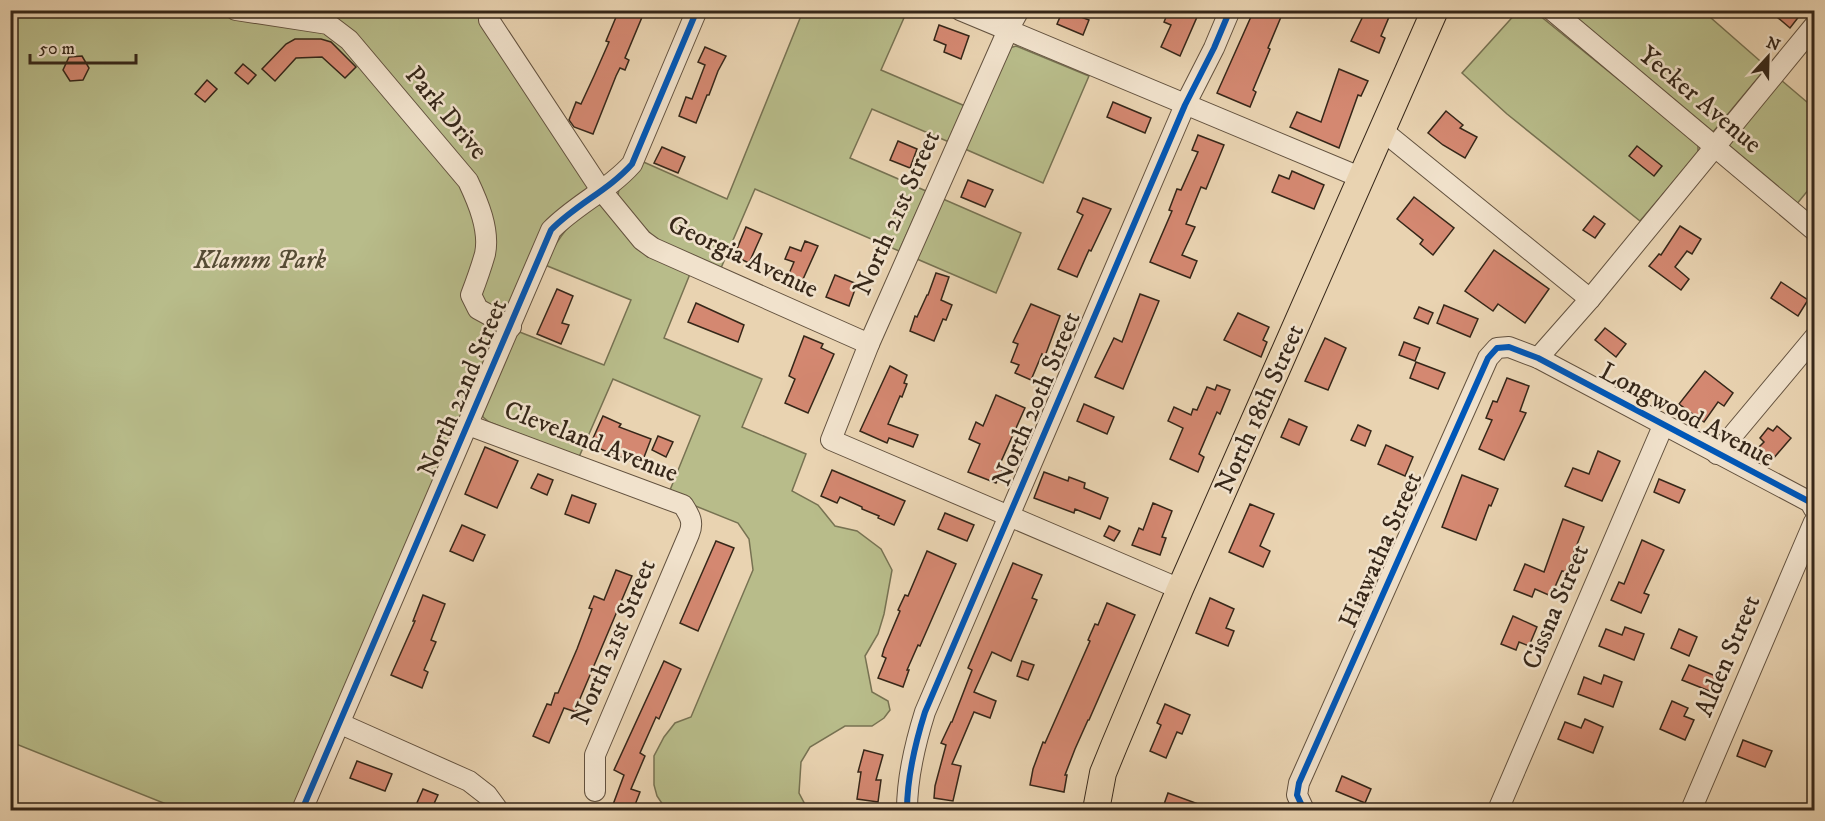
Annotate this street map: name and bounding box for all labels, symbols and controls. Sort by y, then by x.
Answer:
scale bar [30,27,136,65]
north arrow [1738,27,1798,87]
text: N [1763,32,1783,56]
text: 50 m [39,38,75,60]
street label: Yecker Avenue [1632,39,1768,161]
street label: Park Drive [397,59,495,167]
street label: North 21st Street [846,125,948,301]
street label: Georgia Avenue [663,208,823,306]
park label: Klamm Park [193,244,326,277]
street label: North 22nd Street [411,294,515,482]
street label: North 20th Street [985,307,1089,491]
street label: North 18th Street [1208,319,1312,499]
street label: Longwood Avenue [1594,355,1780,475]
street label: Cleveland Avenue [499,394,683,490]
street label: Hiawatha Street [1332,467,1430,633]
street label: Cissna Street [1515,539,1597,675]
street label: North 21st Street [564,554,664,730]
street label: Alden Street [1688,590,1768,722]

